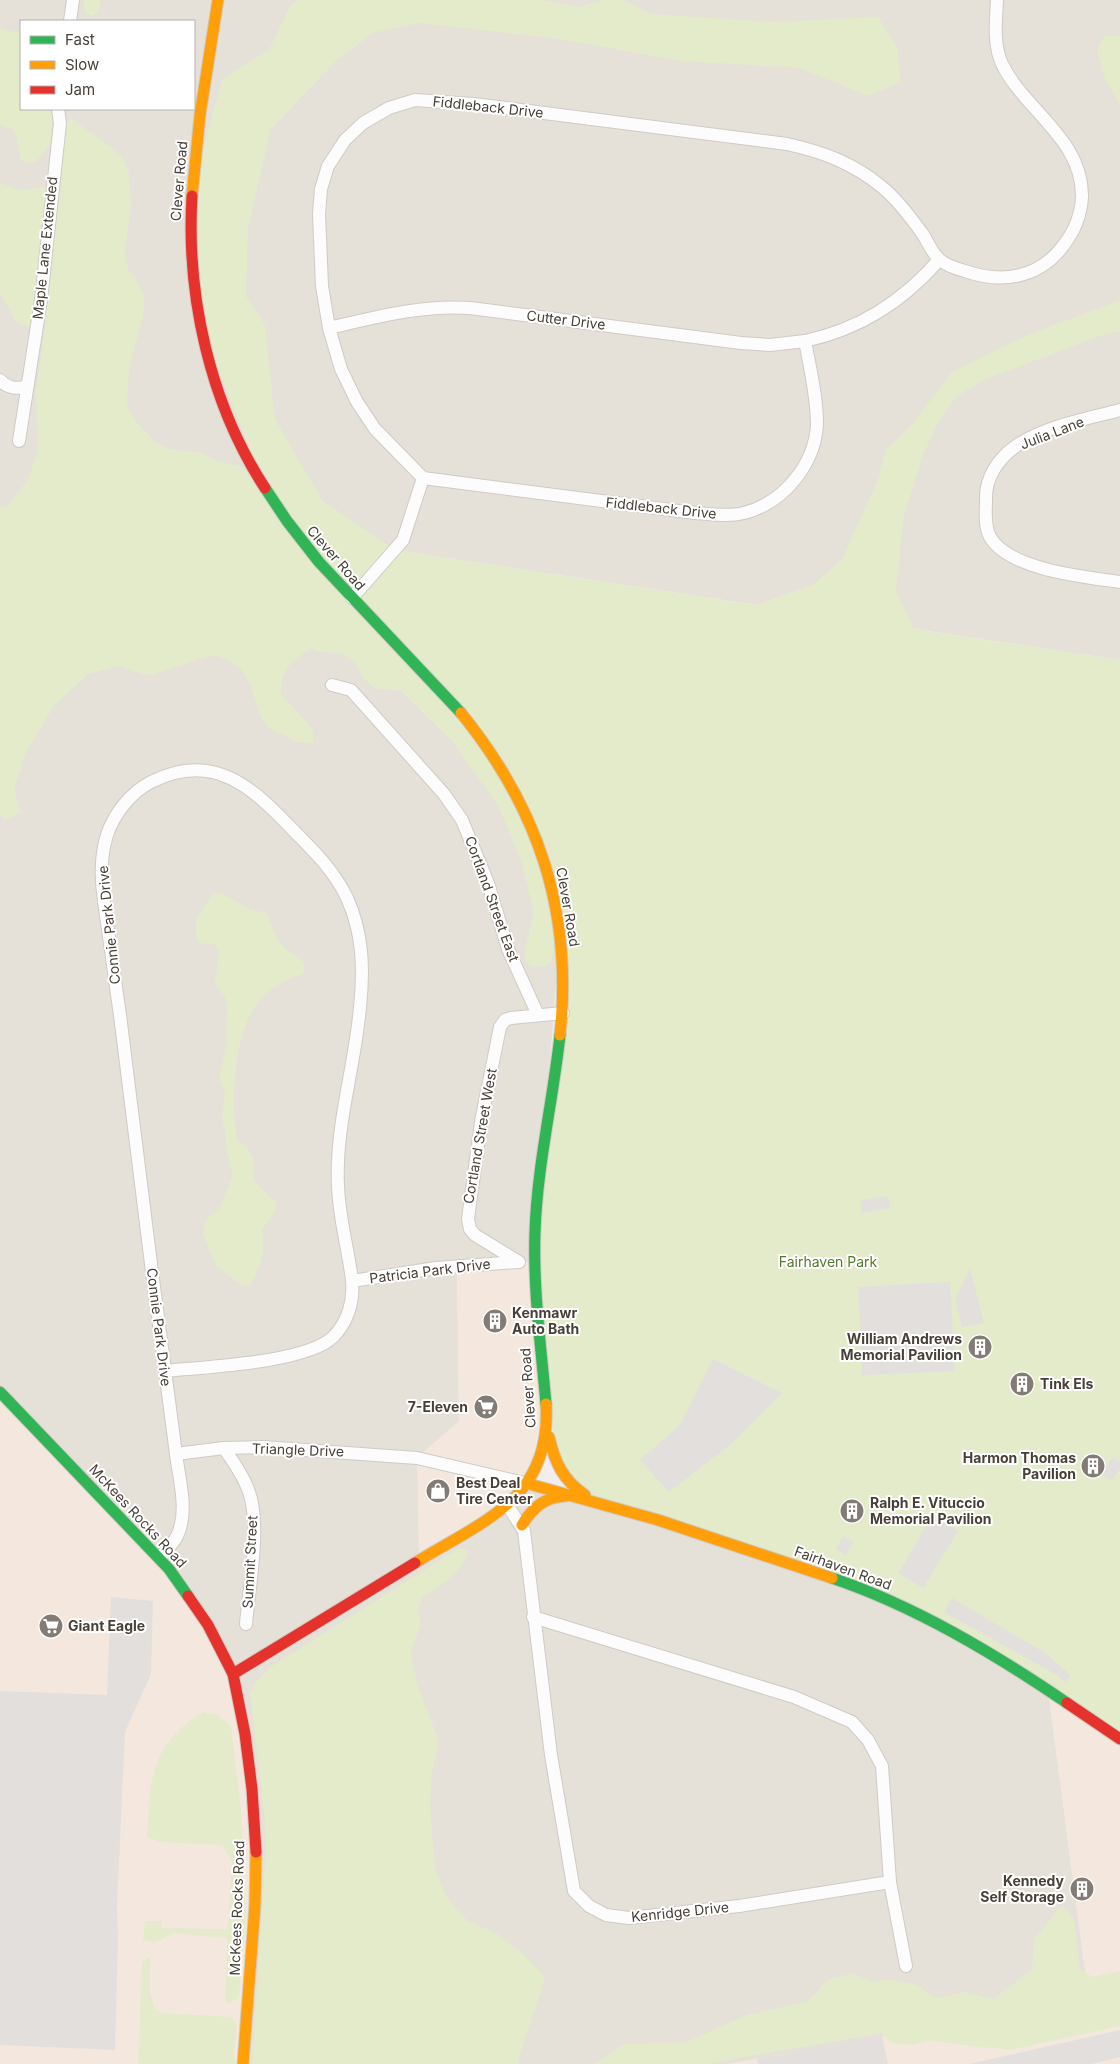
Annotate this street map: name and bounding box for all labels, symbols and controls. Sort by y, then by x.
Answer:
legend [20,20,195,110]
text: Fast [65,30,95,49]
text: Slow [65,55,99,74]
text: Jam [65,80,95,99]
street label: Fiddleback Drive [432,92,544,121]
street label: Clever Road [167,140,190,222]
street label: Maple Lane Extended [29,176,60,320]
street label: Cutter Drive [526,306,606,333]
street label: Julia Lane [1017,413,1086,452]
street label: Fiddleback Drive [605,493,717,522]
street label: Clever Road [304,522,369,594]
street label: Cortland Street East [462,834,523,964]
street label: Connie Park Drive [94,865,123,985]
street label: Clever Road [553,866,584,948]
street label: Cortland Street West [459,1066,500,1205]
park label: Fairhaven Park [779,1253,878,1270]
street label: Patricia Park Drive [368,1255,492,1286]
street label: Connie Park Drive [144,1267,175,1387]
place label: Kenmawr Auto Bath [512,1304,579,1337]
building icon: Kenmawr Auto Bath [482,1308,508,1334]
place label: William Andrews Memorial Pavilion [841,1330,962,1363]
building icon: William Andrews Memorial Pavilion [967,1334,993,1360]
street label: Clever Road [516,1347,539,1429]
building icon: Tink Els [1009,1371,1035,1397]
place label: Tink Els [1040,1375,1094,1392]
supermarket icon: 7-Eleven [473,1394,499,1420]
place label: 7-Eleven [408,1398,468,1415]
street label: Triangle Drive [252,1439,344,1460]
place label: Harmon Thomas Pavilion [963,1449,1076,1482]
building icon: Harmon Thomas Pavilion [1080,1453,1106,1479]
street label: McKees Rocks Road [86,1460,191,1571]
place label: Best Deal Tire Center [456,1474,533,1507]
shop icon: Best Deal Tire Center [425,1478,451,1504]
place label: Ralph E. Vituccio Memorial Pavilion [870,1494,991,1527]
building icon: Ralph E. Vituccio Memorial Pavilion [839,1498,865,1524]
street label: Summit Street [239,1515,260,1609]
street label: Fairhaven Road [792,1542,894,1593]
supermarket icon: Giant Eagle [38,1613,64,1639]
place label: Giant Eagle [68,1617,145,1634]
street label: McKees Rocks Road [226,1840,247,1976]
place label: Kennedy Self Storage [980,1872,1065,1905]
building icon: Kennedy Self Storage [1069,1876,1095,1902]
street label: Kenridge Drive [630,1898,730,1925]

